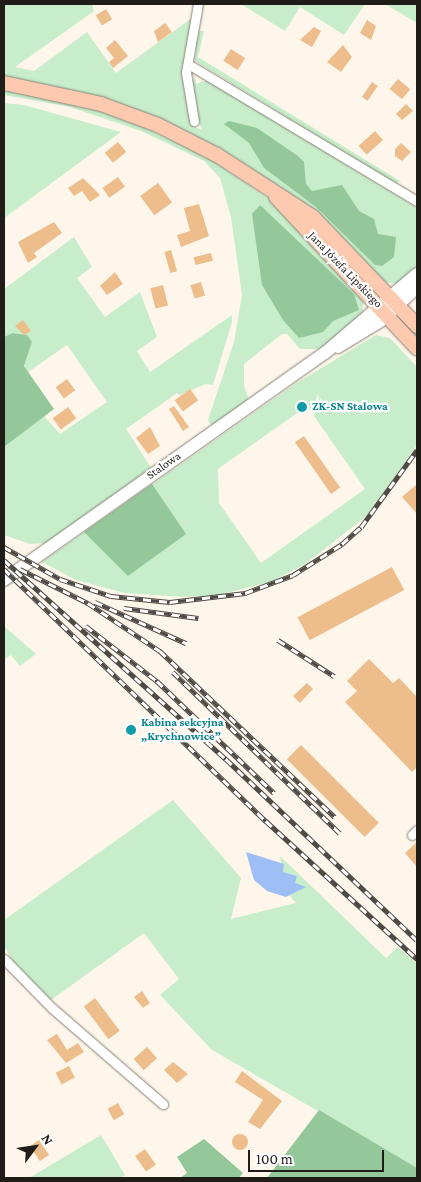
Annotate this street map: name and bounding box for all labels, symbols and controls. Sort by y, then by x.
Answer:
street label: Jana Józefa Lipskiego [305,229,385,311]
place label: ZK-SN Stalowa [312,400,388,414]
marker: ZK-SN Stalowa [296,401,308,413]
street label: Stalowa [144,449,184,483]
place label: Kabina sekcyjna „Krychnowice” [141,716,224,744]
marker: Kabina sekcyjna „Krychnowice” [125,724,137,736]
north arrow [10,1122,60,1172]
text: N [39,1131,57,1147]
scale bar [251,1140,387,1172]
text: 100 m [256,1151,293,1167]

